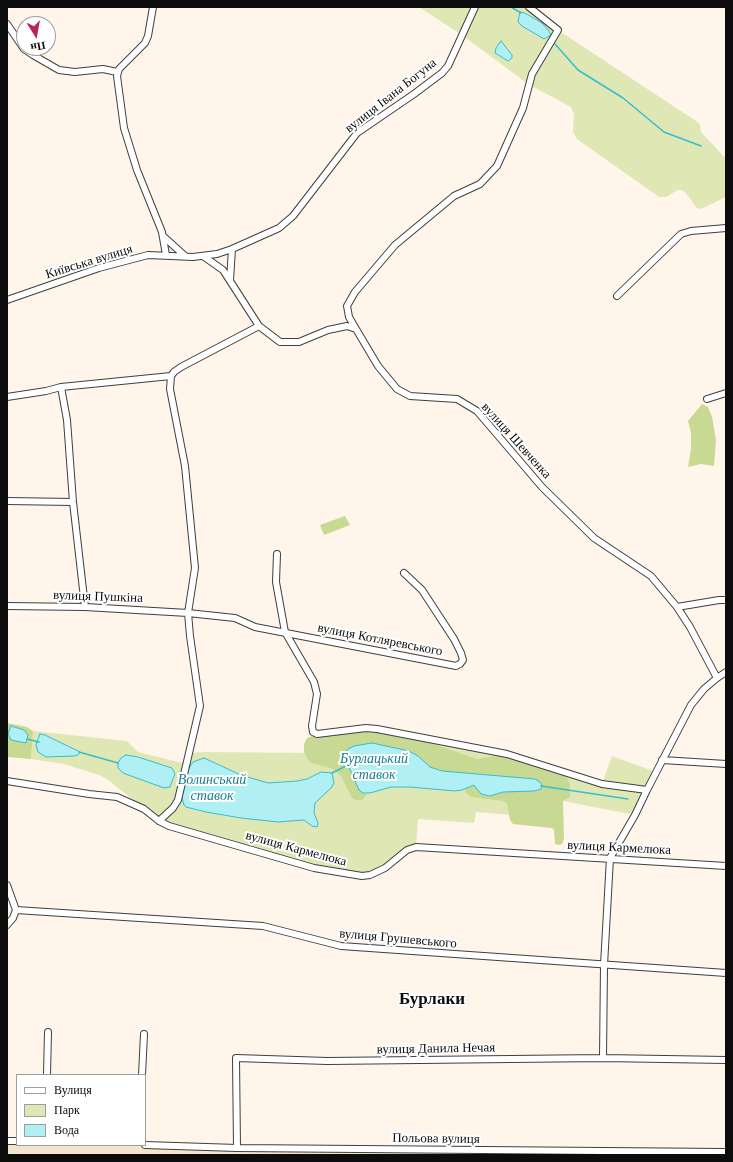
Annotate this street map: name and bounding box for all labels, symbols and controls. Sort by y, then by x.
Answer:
north arrow [16,16,56,56]
text: Пн [30,39,47,54]
street label: вулиця Івана Богуна [342,55,440,137]
street label: Київська вулиця [44,241,134,283]
street label: вулиця Шевченка [478,400,554,482]
street label: вулиця Пушкіна [53,588,143,606]
street label: вулиця Котляревського [316,620,444,660]
water label: Бурлацький ставок [340,751,408,784]
water label: Волинський ставок [178,772,246,804]
street label: вулиця Кармелюка [244,828,348,870]
street label: вулиця Кармелюка [567,837,671,859]
street label: вулиця Грушевського [339,926,457,952]
district label: Бурлаки [399,990,465,1010]
street label: вулиця Данила Нечая [377,1040,495,1058]
legend [16,1074,146,1146]
text: Вулиця [54,1083,92,1097]
text: Парк [54,1103,80,1117]
text: Вода [54,1123,79,1137]
street label: Польова вулиця [392,1130,480,1148]

